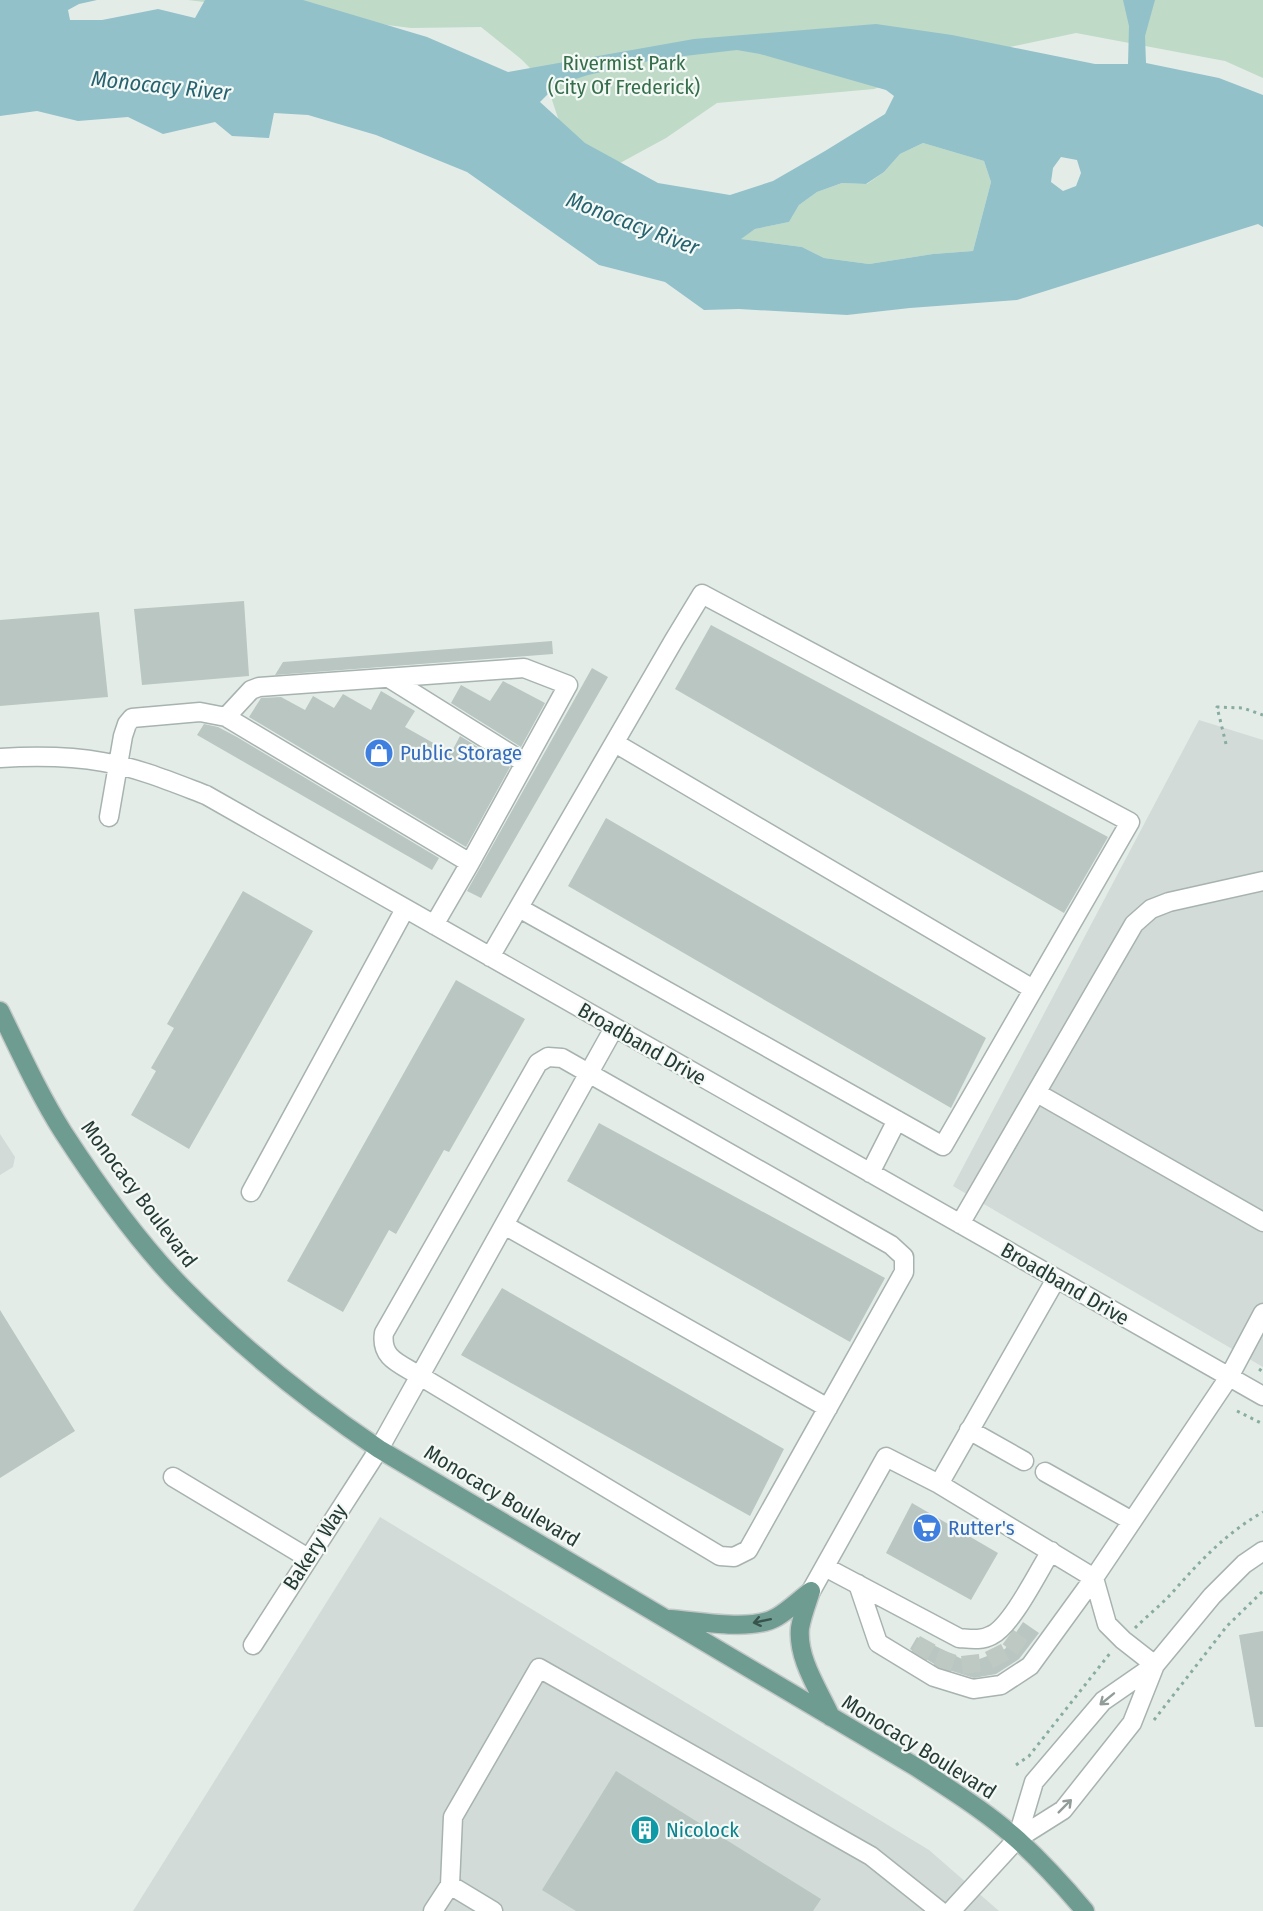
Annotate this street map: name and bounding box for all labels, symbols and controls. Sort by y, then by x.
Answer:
park label: Rivermist Park (City Of Frederick) [548,50,700,100]
water label: Monocacy River [90,65,233,106]
water label: Monocacy River [563,186,704,262]
shop icon: Public Storage [363,737,395,769]
place label: Public Storage [400,740,522,766]
street label: Broadband Drive [573,997,711,1091]
street label: Monocacy Boulevard [75,1115,203,1273]
street label: Broadband Drive [996,1237,1134,1331]
street label: Monocacy Boulevard [419,1439,585,1553]
street label: Bakery Way [277,1498,353,1595]
supermarket icon: Rutter's [911,1512,943,1544]
place label: Rutter's [948,1515,1015,1541]
one-way arrow [753,1616,772,1627]
street label: Monocacy Boulevard [837,1689,1001,1805]
one-way arrow [1099,1693,1115,1706]
one-way arrow [1057,1799,1072,1814]
building icon: Nicolock [629,1814,661,1846]
place label: Nicolock [666,1817,739,1843]

